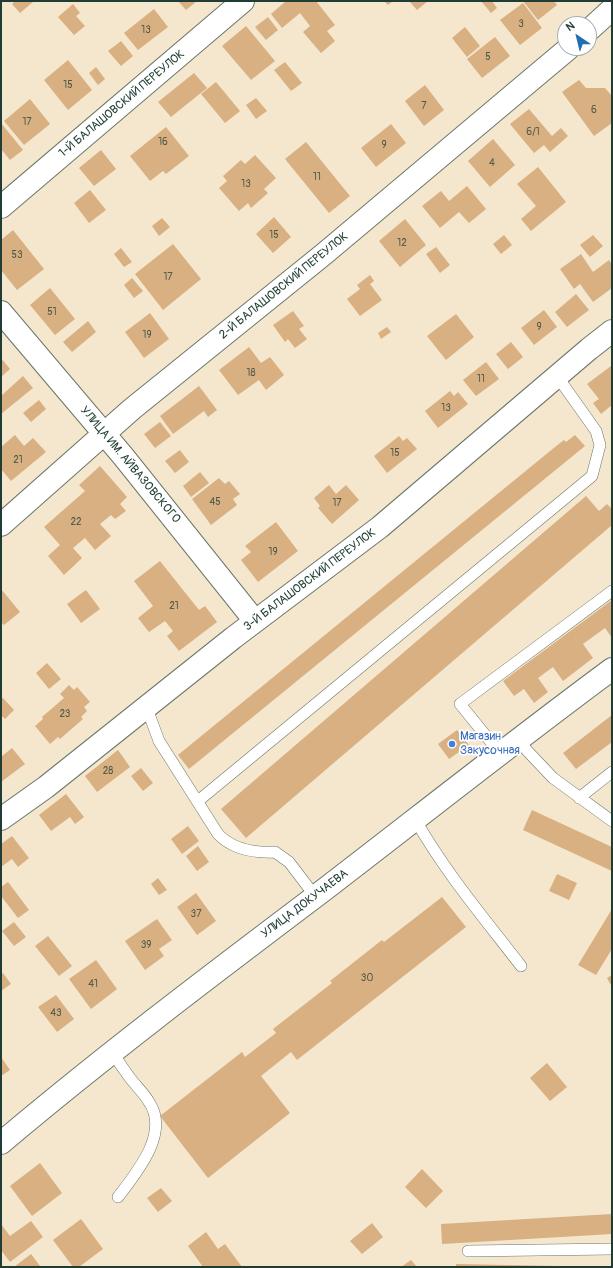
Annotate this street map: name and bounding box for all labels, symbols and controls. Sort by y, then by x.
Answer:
north arrow [557,16,597,56]
house number: 3 [518,18,524,30]
text: N [564,19,577,34]
house number: 13 [141,24,151,36]
street label: 1-Й БАЛАШОВСКИЙ ПЕРЕУЛОК [56,47,188,161]
house number: 5 [485,51,491,63]
house number: 15 [63,79,73,91]
house number: 7 [421,100,427,112]
house number: 6 [591,104,597,116]
house number: 17 [22,116,32,128]
house number: 6/1 [526,126,540,138]
house number: 16 [158,136,168,148]
house number: 9 [381,139,387,151]
house number: 4 [489,157,495,169]
house number: 11 [313,171,321,183]
house number: 13 [241,178,251,190]
house number: 15 [269,229,279,241]
street label: 2-Й БАЛАШОВСКИЙ ПЕРЕУЛОК [217,230,351,342]
house number: 12 [397,237,407,249]
house number: 53 [12,249,22,261]
house number: 17 [163,271,173,283]
house number: 51 [47,306,57,318]
house number: 9 [536,321,542,333]
house number: 19 [142,329,152,341]
house number: 18 [247,367,255,379]
house number: 11 [477,373,485,385]
house number: 13 [441,402,451,414]
street label: УЛИЦА ИМ. АЙВАЗОВСКОГО [77,404,183,526]
house number: 15 [390,447,400,459]
house number: 21 [13,454,23,466]
house number: 45 [209,496,221,508]
house number: 17 [332,497,342,509]
house number: 22 [70,516,82,528]
street label: 3-Й БАЛАШОВСКИЙ ПЕРЕУЛОК [241,526,379,634]
house number: 19 [268,546,278,558]
house number: 21 [169,600,179,612]
house number: 23 [60,708,70,720]
place label: Магазин Закусочная [460,730,520,758]
marker: Магазин Закусочная [447,739,457,749]
house number: 28 [103,765,113,777]
street label: УЛИЦА ДОКУЧАЕВА [259,867,351,941]
house number: 37 [191,908,201,920]
house number: 39 [141,939,151,951]
house number: 30 [361,972,373,984]
house number: 41 [88,978,98,990]
house number: 43 [50,1007,62,1019]

